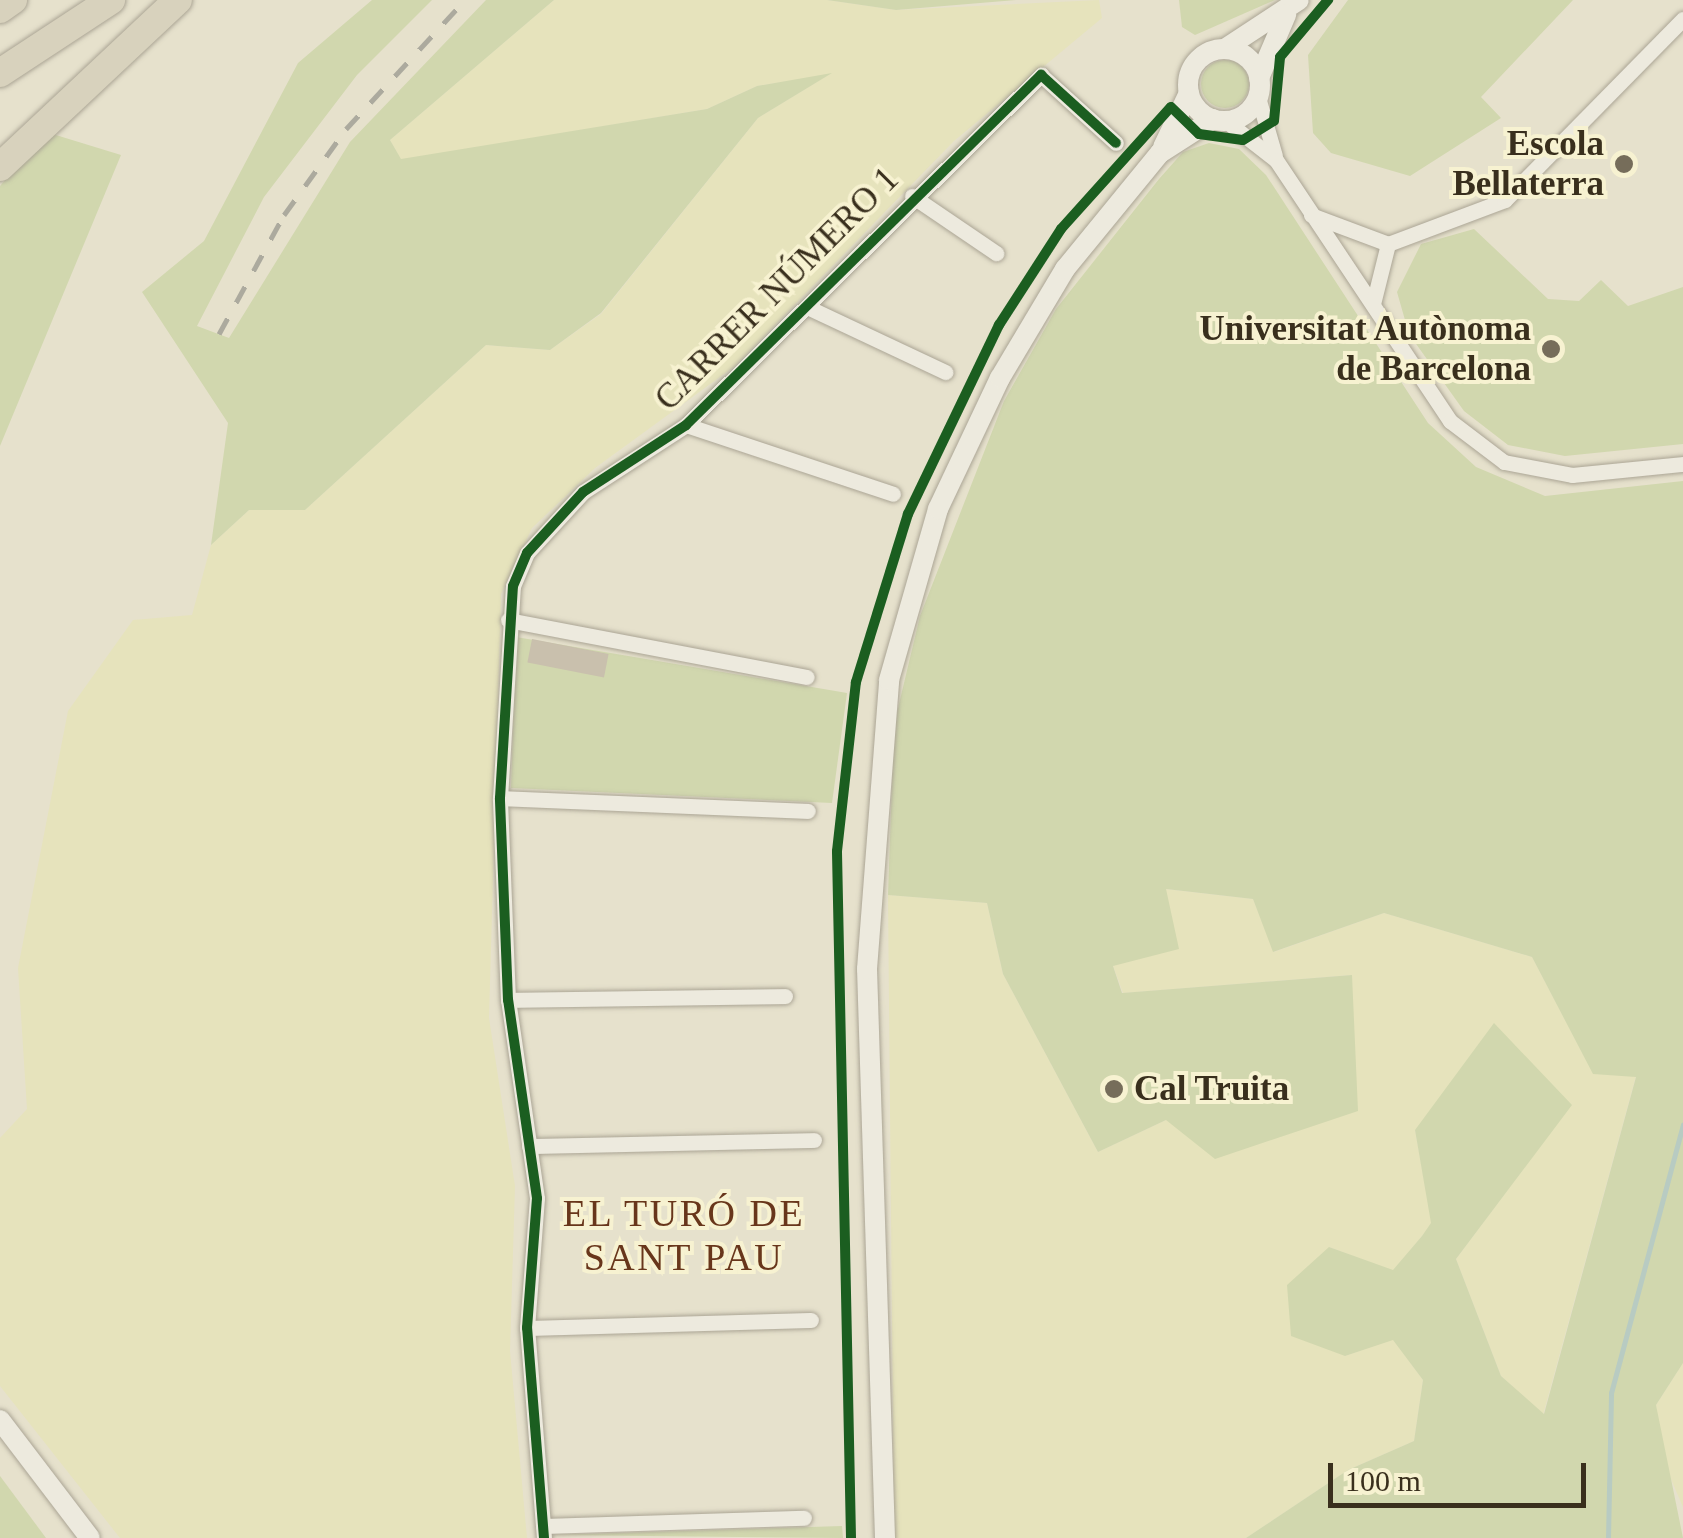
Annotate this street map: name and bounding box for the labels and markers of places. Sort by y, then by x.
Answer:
place label: Escola Bellaterra [1452,123,1604,205]
marker: Escola Bellaterra [1613,153,1635,175]
place label: Universitat Autònoma de Barcelona [1198,308,1531,390]
marker: Universitat Autònoma de Barcelona [1540,338,1562,360]
place label: Cal Truita [1134,1068,1290,1110]
marker: Cal Truita [1103,1078,1125,1100]

